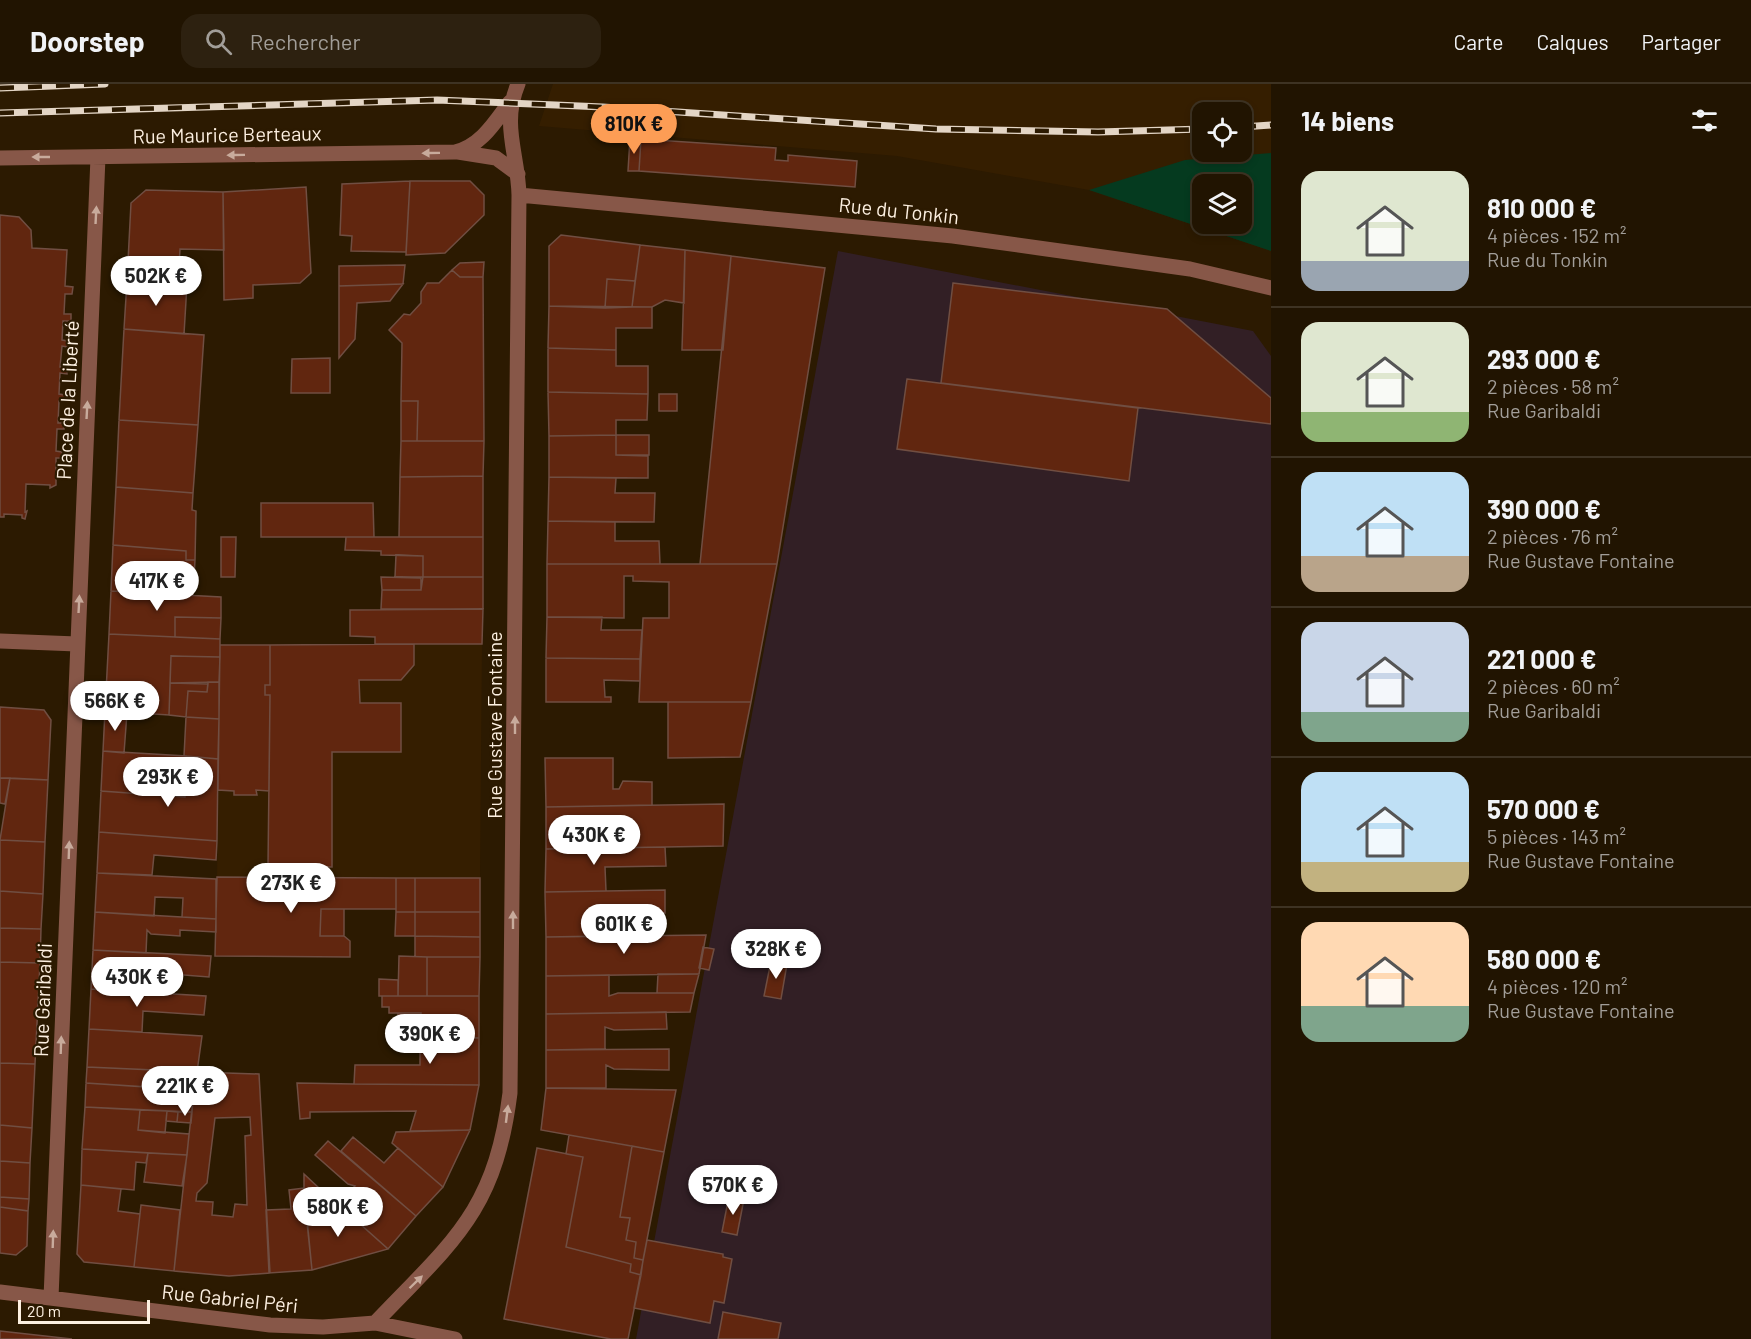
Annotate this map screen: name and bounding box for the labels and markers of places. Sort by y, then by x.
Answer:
pin: 810K € [585,104,683,155]
pin: 502K € [107,256,205,307]
pin: 417K € [108,561,206,612]
pin: 566K € [66,681,164,732]
pin: 293K € [119,757,217,808]
pin: 430K € [545,815,643,866]
pin: 273K € [242,863,340,914]
pin: 601K € [575,904,673,955]
pin: 328K € [727,929,825,980]
pin: 430K € [88,957,186,1008]
pin: 390K € [381,1014,479,1065]
pin: 221K € [136,1066,234,1117]
pin: 570K € [684,1165,782,1216]
pin: 580K € [289,1187,387,1238]

